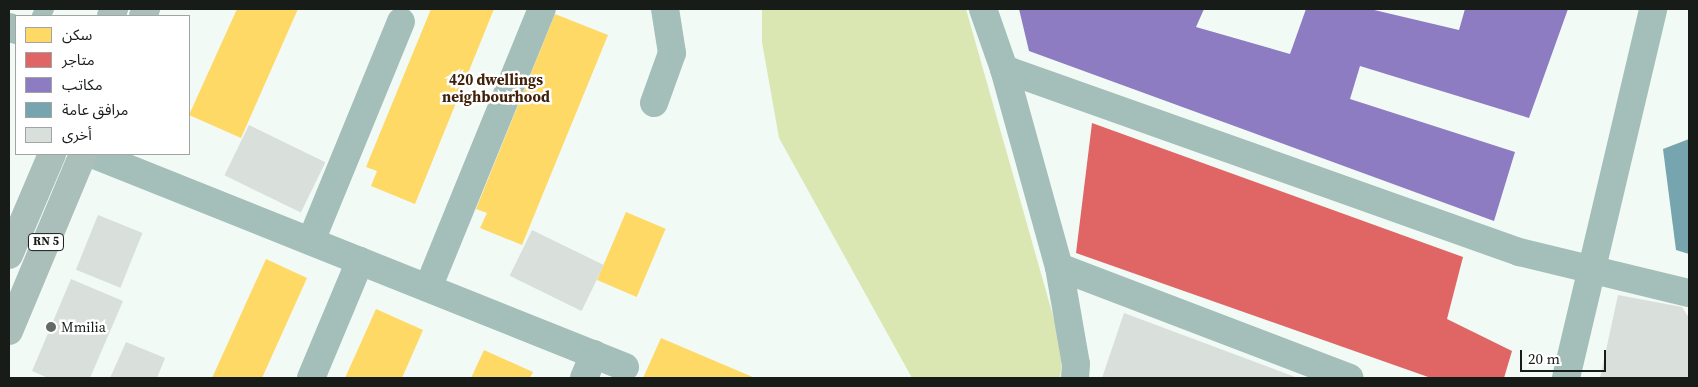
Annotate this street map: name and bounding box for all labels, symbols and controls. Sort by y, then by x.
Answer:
legend [15,15,190,155]
text: سكن [62,24,92,45]
text: متاجر [62,49,95,70]
district label: 420 dwellings neighbourhood [442,70,550,105]
text: مكاتب [62,74,103,95]
text: مرافق عامة [62,99,128,120]
text: أخرى [62,124,92,145]
road number: RN 5 [27,232,65,252]
place label: Mmilia [61,319,106,335]
marker: Mmilia [45,321,57,333]
scale bar [1523,340,1609,372]
text: 20 m [1528,348,1560,369]

